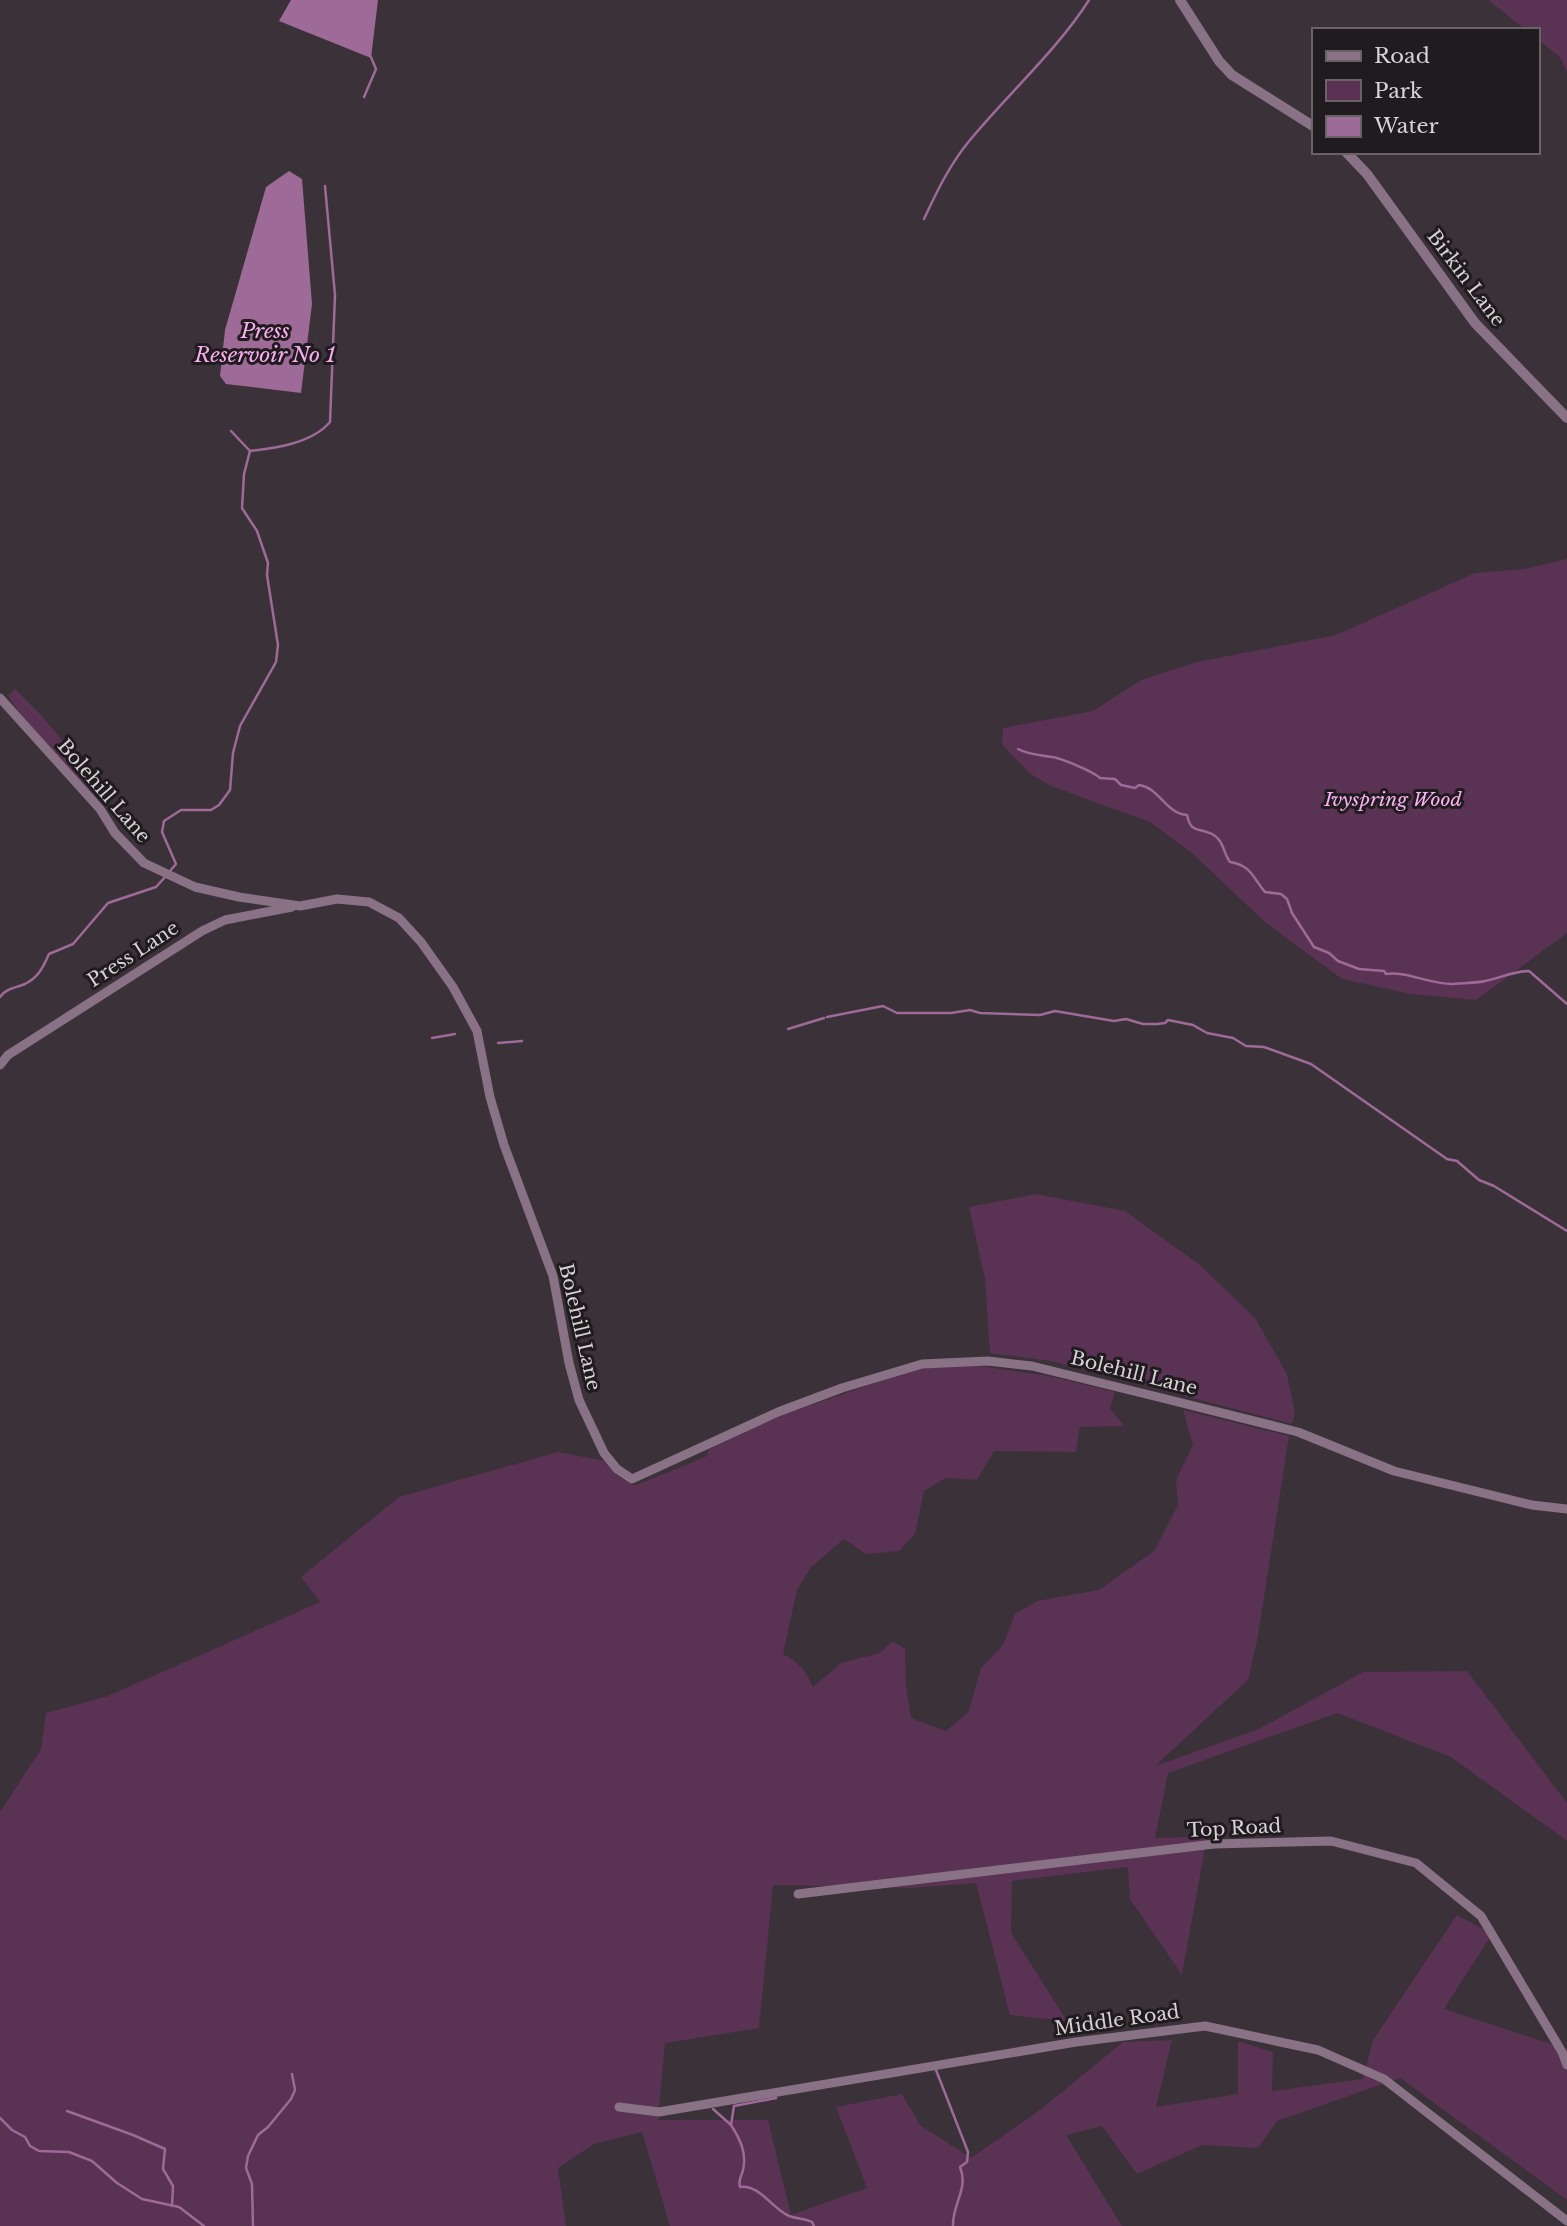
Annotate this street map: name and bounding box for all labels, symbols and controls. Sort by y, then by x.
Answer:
legend [1312,28,1539,154]
text: Road [1374,43,1430,69]
text: Park [1374,78,1423,104]
text: Water [1373,113,1438,139]
street label: Birkin Lane [1422,225,1510,331]
water label: Press Reservoir No 1 [193,318,336,368]
street label: Bolehill Lane [53,734,155,848]
park label: Ivyspring Wood [1323,788,1462,811]
street label: Press Lane [83,916,183,992]
street label: Bolehill Lane [554,1261,606,1393]
street label: Bolehill Lane [1068,1346,1200,1400]
street label: Top Road [1186,1814,1282,1842]
street label: Middle Road [1053,2000,1181,2040]

